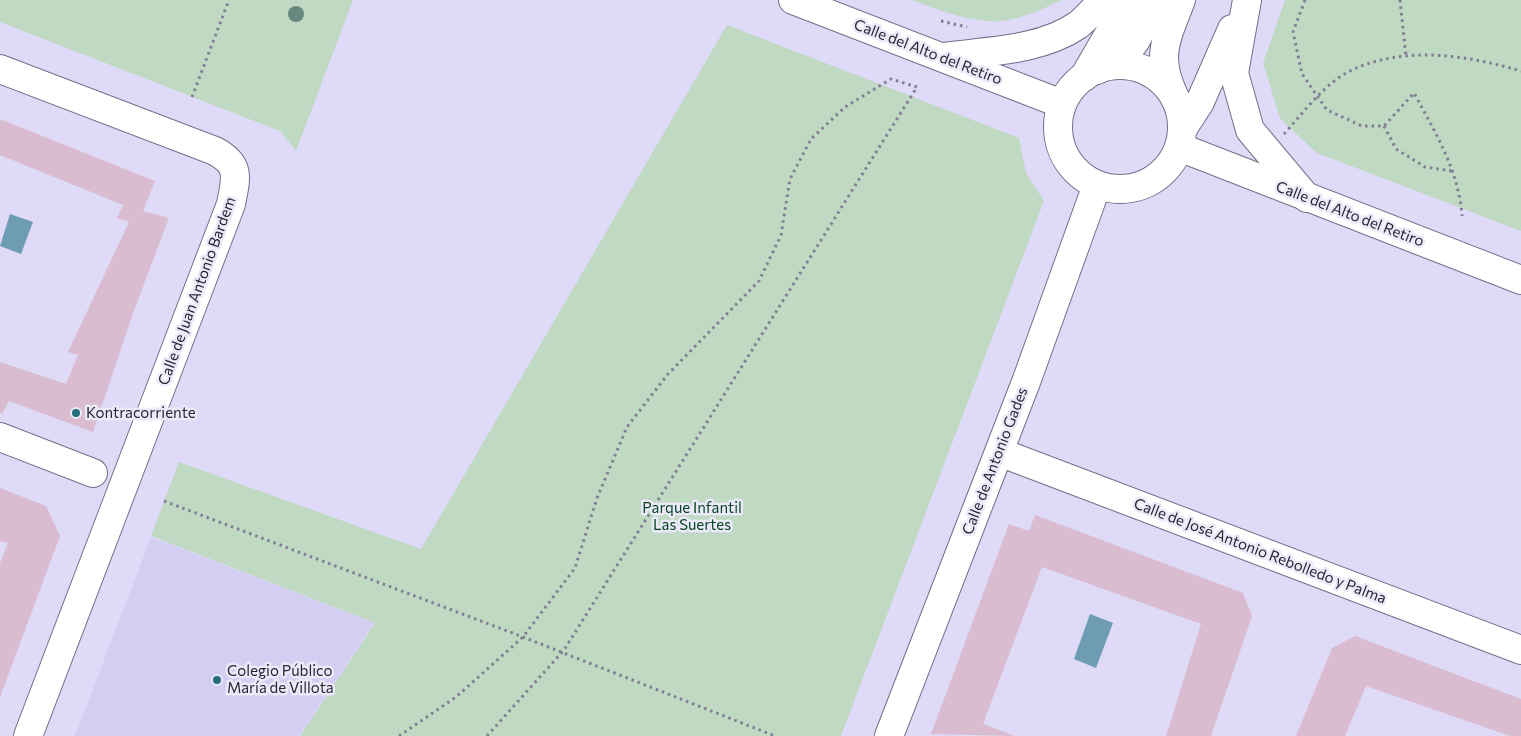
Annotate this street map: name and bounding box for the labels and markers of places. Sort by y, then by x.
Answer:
place label: Kontracorriente [86,404,196,422]
marker: Kontracorriente [70,407,82,419]
place label: Colegio Público María de Villota [227,662,334,697]
marker: Colegio Público María de Villota [211,674,223,686]

